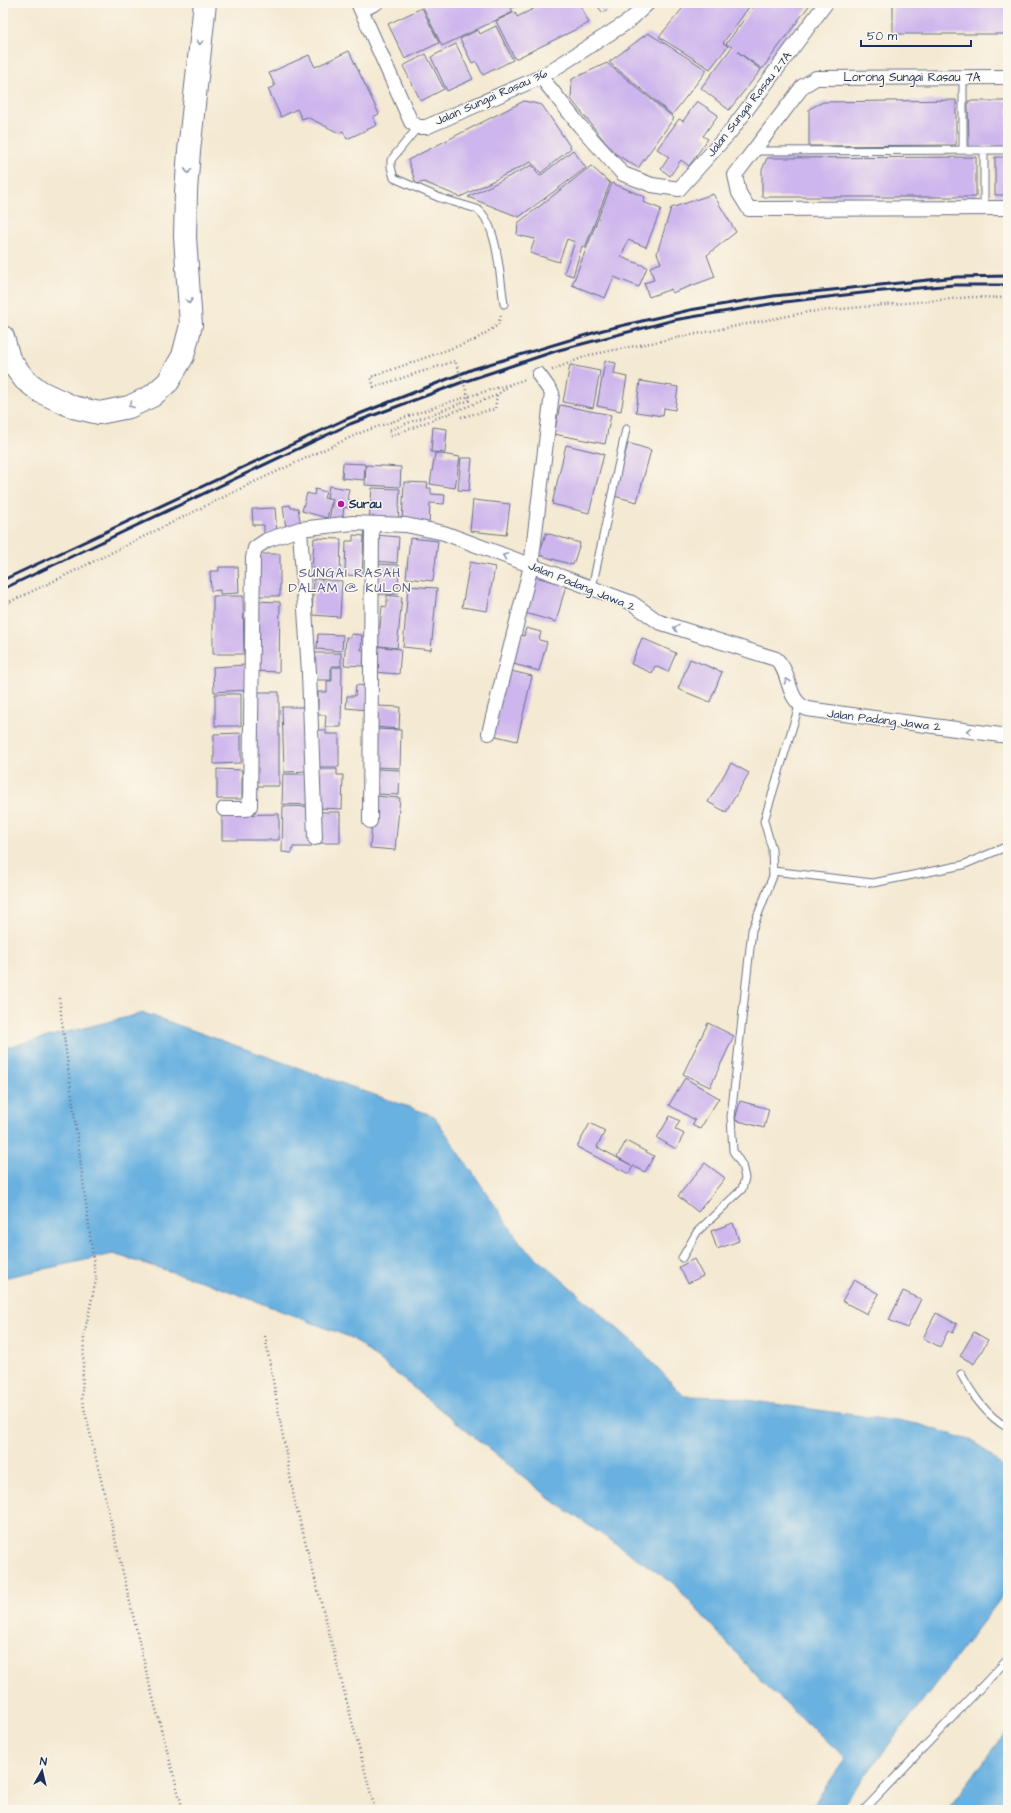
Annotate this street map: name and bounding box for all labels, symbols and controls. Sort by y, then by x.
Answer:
scale bar [861,22,971,48]
text: 50 m [867,28,898,45]
one-way arrow [195,39,204,45]
street label: Jalan Sungai Rasau 27A [703,48,797,161]
street label: Jalan Sungai Rasau 36 [432,65,551,131]
street label: Lorong Sungai Rasau 7A [844,69,981,87]
one-way arrow [183,168,192,174]
one-way arrow [185,298,194,304]
one-way arrow [128,400,135,408]
place label: Surau [348,496,382,513]
marker: Surau [336,499,346,509]
one-way arrow [502,553,509,561]
street label: Jalan Padang Jawa 2 [525,557,638,617]
district label: SUNGAI RASAH DALAM @ KULON [289,564,411,597]
one-way arrow [673,624,680,633]
one-way arrow [784,678,792,685]
street label: Jalan Padang Jawa 2 [826,705,942,737]
one-way arrow [966,727,972,736]
north arrow [22,1751,62,1791]
text: N [39,1754,48,1770]

